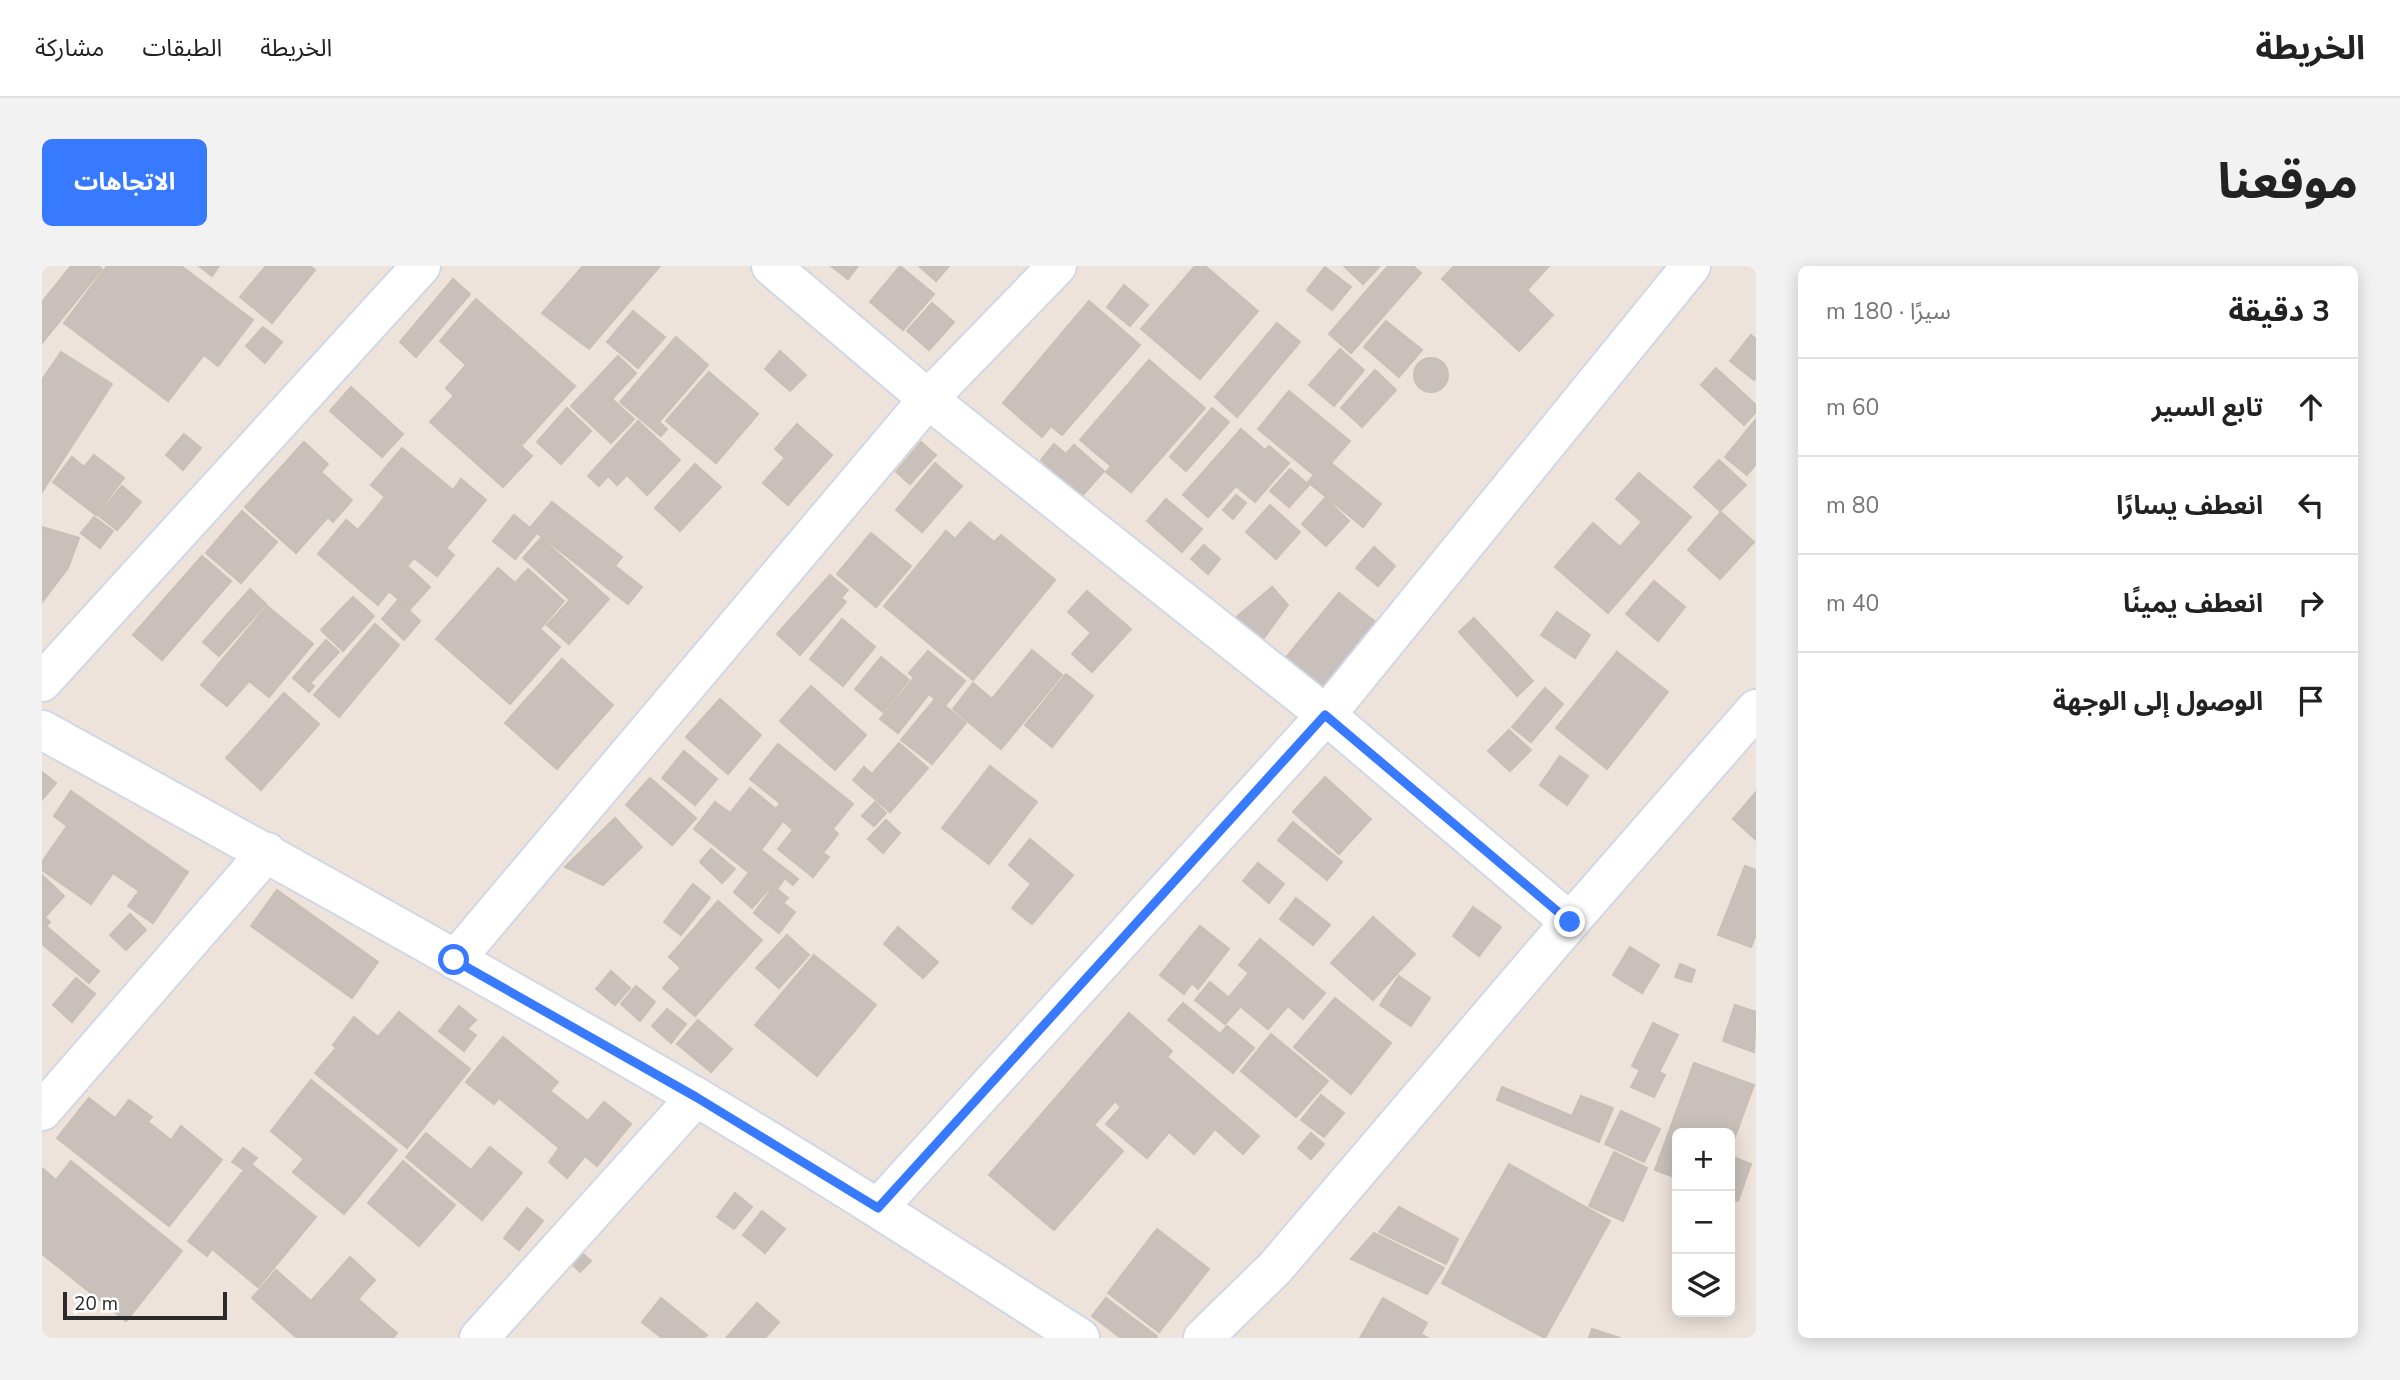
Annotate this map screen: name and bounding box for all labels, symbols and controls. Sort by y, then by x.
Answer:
text: الخريطة [2255,26,2365,71]
text: مشاركة [35,32,104,64]
text: الطبقات [142,32,222,64]
text: الخريطة [260,32,332,64]
button: الاتجاهات [42,139,207,226]
text: موقعنا [2218,148,2358,215]
text: 3 دقيقة [2228,291,2330,332]
text: سيرًا · 180 m [1826,296,1951,327]
icon: ahead [2292,388,2330,426]
text: تابع السير [2152,390,2263,425]
text: 60 m [1826,392,1879,423]
icon: left [2292,486,2330,524]
text: انعطف يسارًا [2116,488,2263,523]
text: 80 m [1826,490,1879,521]
icon: right [2292,584,2330,622]
text: انعطف يمينًا [2123,586,2263,621]
text: 40 m [1826,588,1879,619]
icon: arrive [2292,682,2330,720]
text: الوصول إلى الوجهة [2053,684,2263,719]
route end [1554,906,1585,937]
route start [438,944,469,975]
map controls [1672,1128,1735,1317]
button: + [1672,1128,1735,1191]
button: − [1672,1191,1735,1254]
button: layers [1672,1254,1735,1317]
scale bar [63,1289,228,1321]
text: 20 m [74,1291,118,1317]

